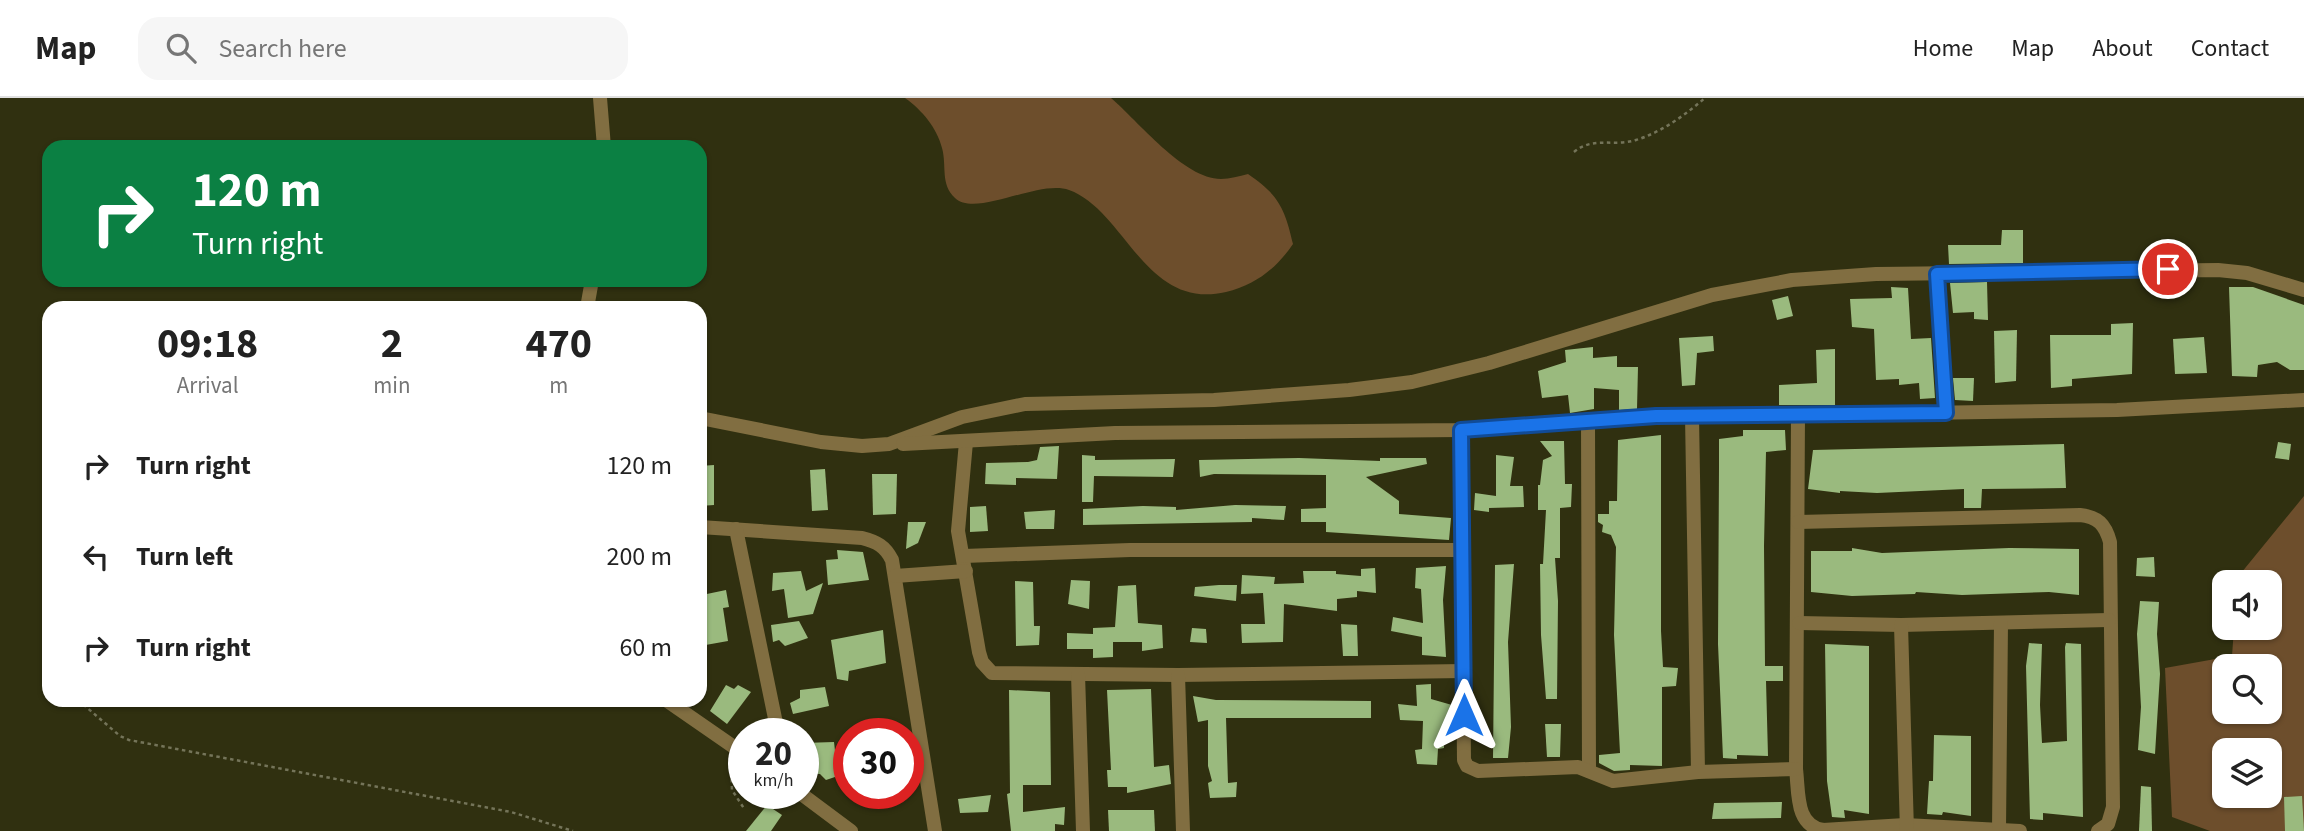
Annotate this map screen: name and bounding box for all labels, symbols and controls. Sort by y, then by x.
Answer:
search box [138,17,628,80]
text: Map [35,25,96,72]
icon: search [162,29,200,67]
text: Search here [218,30,347,67]
text: Home [1913,31,1973,66]
text: Map [2011,31,2054,66]
text: About [2092,31,2153,66]
text: Contact [2191,31,2269,66]
text: 120 m [192,156,321,226]
icon: right [77,168,168,259]
text: Turn right [192,221,323,267]
pin [2138,239,2198,299]
icon: arrive [2149,250,2187,288]
text: 09:18 [157,314,258,374]
text: 2 [381,314,403,374]
text: 470 [525,314,592,374]
text: Arrival [177,369,239,402]
text: min [373,369,411,402]
text: m [549,369,568,402]
icon: right [77,447,115,485]
text: Turn right [136,447,251,484]
text: 120 m [606,447,672,484]
icon: left [77,538,115,576]
text: Turn left [136,538,233,575]
text: 200 m [606,538,672,575]
map controls [2212,570,2282,808]
button: sound [2212,570,2282,640]
icon: right [77,629,115,667]
text: Turn right [136,629,251,666]
text: 60 m [619,629,672,666]
button: search [2212,654,2282,724]
position arrow [1427,678,1501,752]
speed limit sign: 30 [833,718,924,809]
text: 20 [755,729,792,779]
button: layers [2212,738,2282,808]
text: km/h [754,768,793,793]

